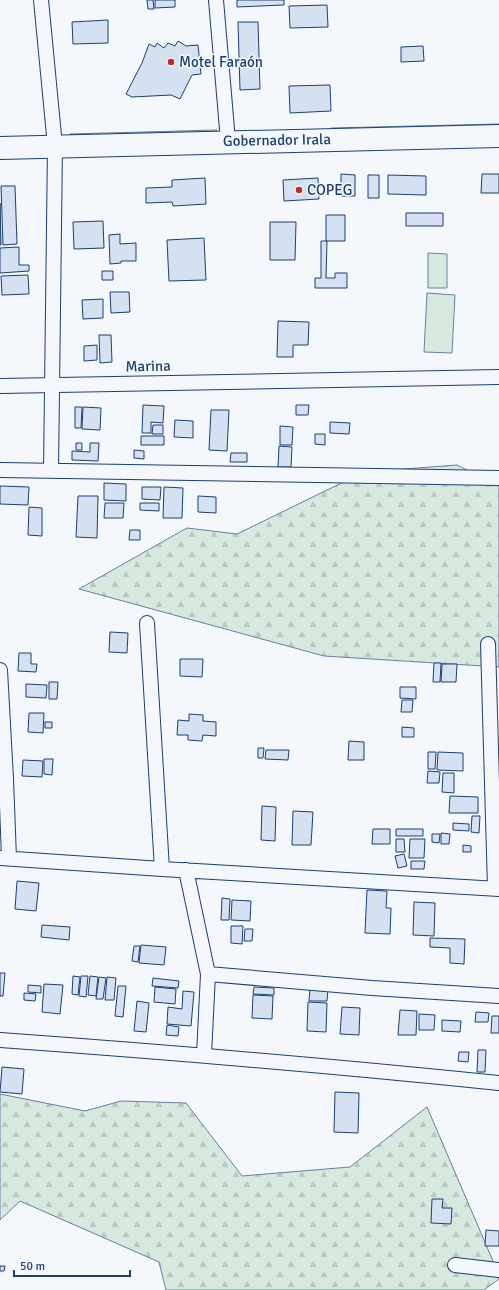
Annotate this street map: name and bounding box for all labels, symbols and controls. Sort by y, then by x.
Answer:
place label: Motel Faraón [179,53,263,71]
marker: Motel Faraón [166,57,176,67]
street label: Gobernador Irala [223,130,331,150]
place label: COPEG [307,181,352,199]
marker: COPEG [294,185,304,195]
street label: Marina [125,357,171,375]
scale bar [14,1252,130,1278]
text: 50 m [20,1259,45,1274]

